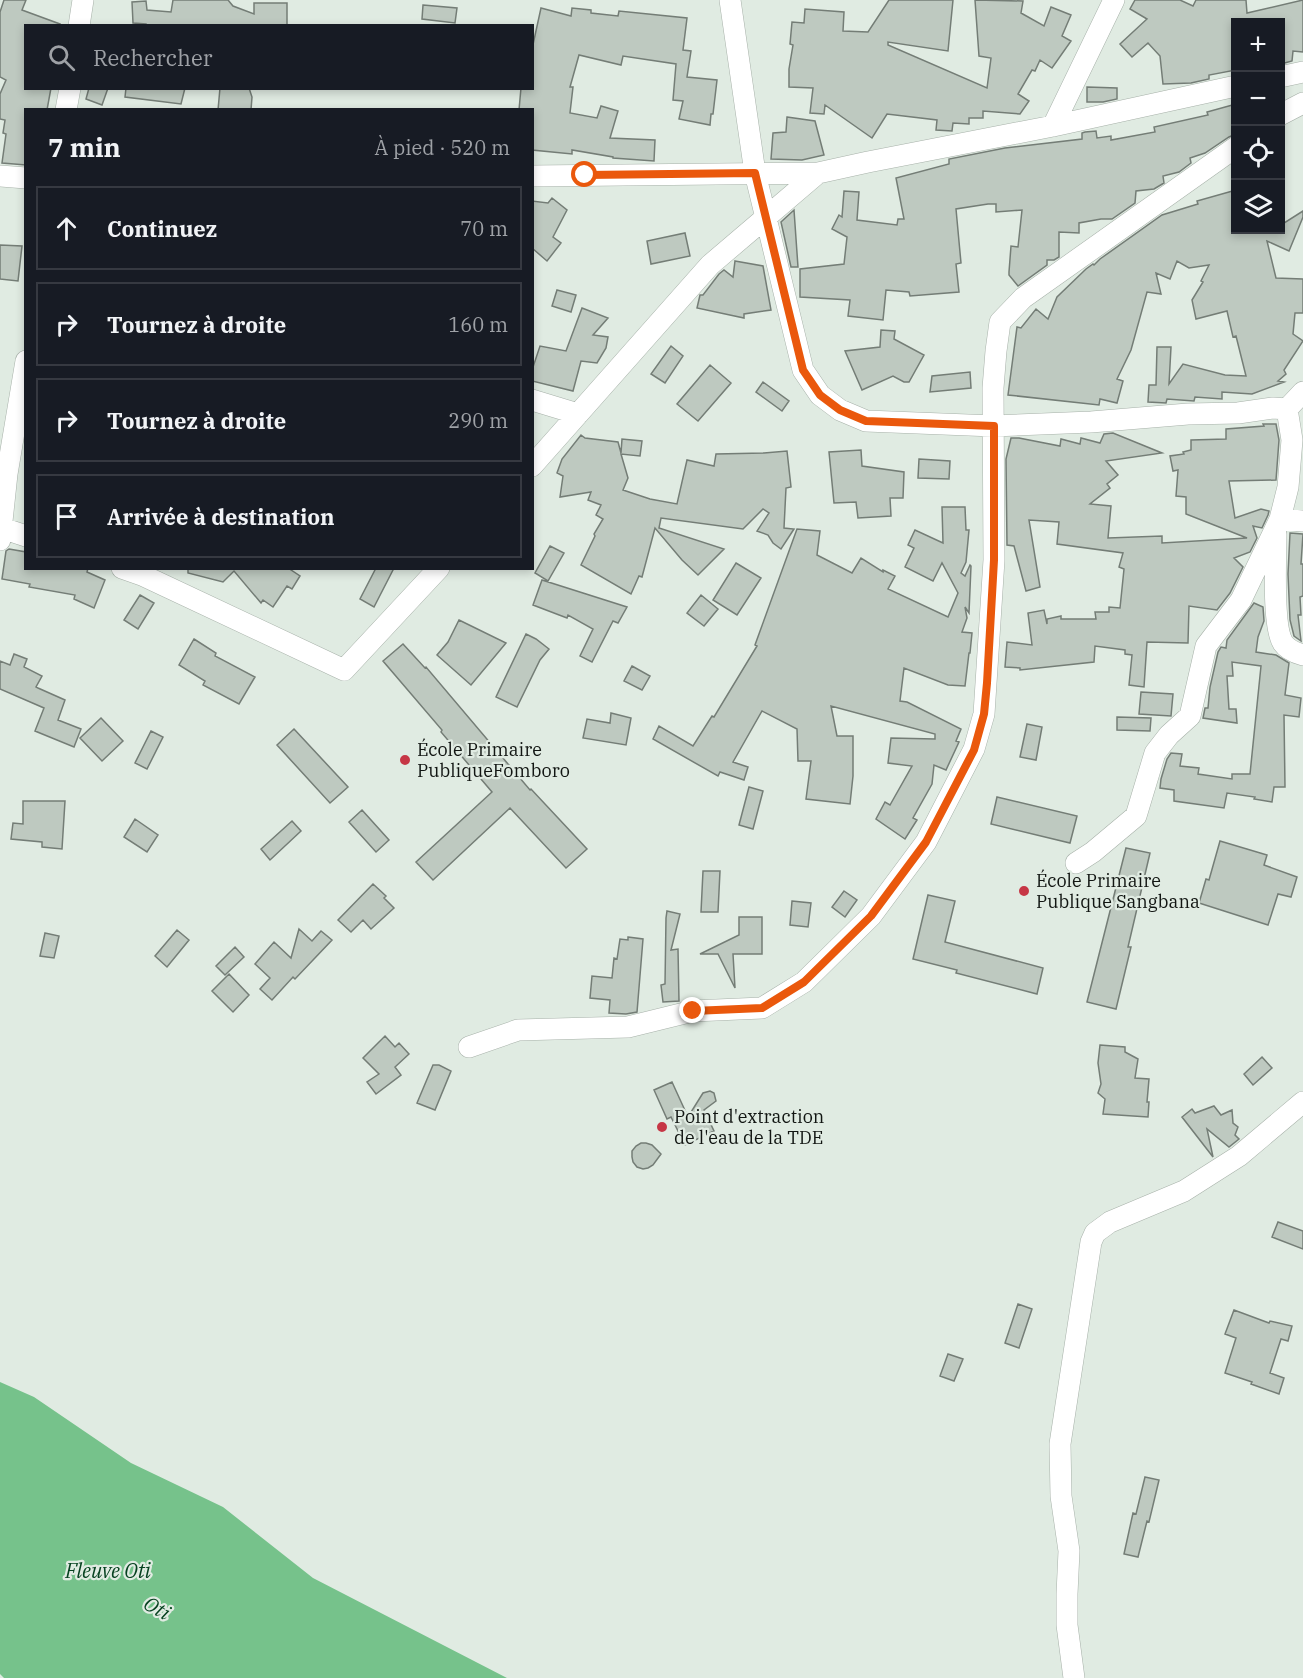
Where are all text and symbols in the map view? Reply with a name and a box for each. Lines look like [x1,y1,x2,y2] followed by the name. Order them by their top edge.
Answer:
[1231,18,1285,234] map controls
[1231,18,1285,72] button: +
[24,24,534,90] search box
[45,41,78,74] icon: search
[93,43,212,72] text: Rechercher
[1231,72,1285,126] button: −
[1231,126,1285,180] button: locate
[48,130,121,164] text: 7 min
[375,134,510,161] text: À pied · 520 m
[571,161,597,187] route start
[1231,180,1285,234] button: layers
[50,212,83,245] icon: ahead
[107,214,217,243] text: Continuez
[460,215,508,242] text: 70 m
[50,308,83,341] icon: right
[107,310,286,339] text: Tournez à droite
[448,311,508,338] text: 160 m
[50,404,83,437] icon: right
[107,406,286,435] text: Tournez à droite
[448,407,508,434] text: 290 m
[50,500,83,533] icon: arrive
[107,502,335,531] text: Arrivée à destination
[417,738,570,782] place label: École Primaire PubliqueFomboro
[398,753,412,767] marker: École Primaire PubliqueFomboro
[1036,869,1200,913] place label: École Primaire Publique Sangbana
[1017,884,1031,898] marker: École Primaire Publique Sangbana
[679,997,705,1023] route end
[674,1105,824,1149] place label: Point d'extraction de l'eau de la TDE
[655,1120,669,1134] marker: Point d'extraction de l'eau de la TDE
[64,1557,151,1584] water label: Fleuve Oti
[139,1589,175,1626] water label: Oti

